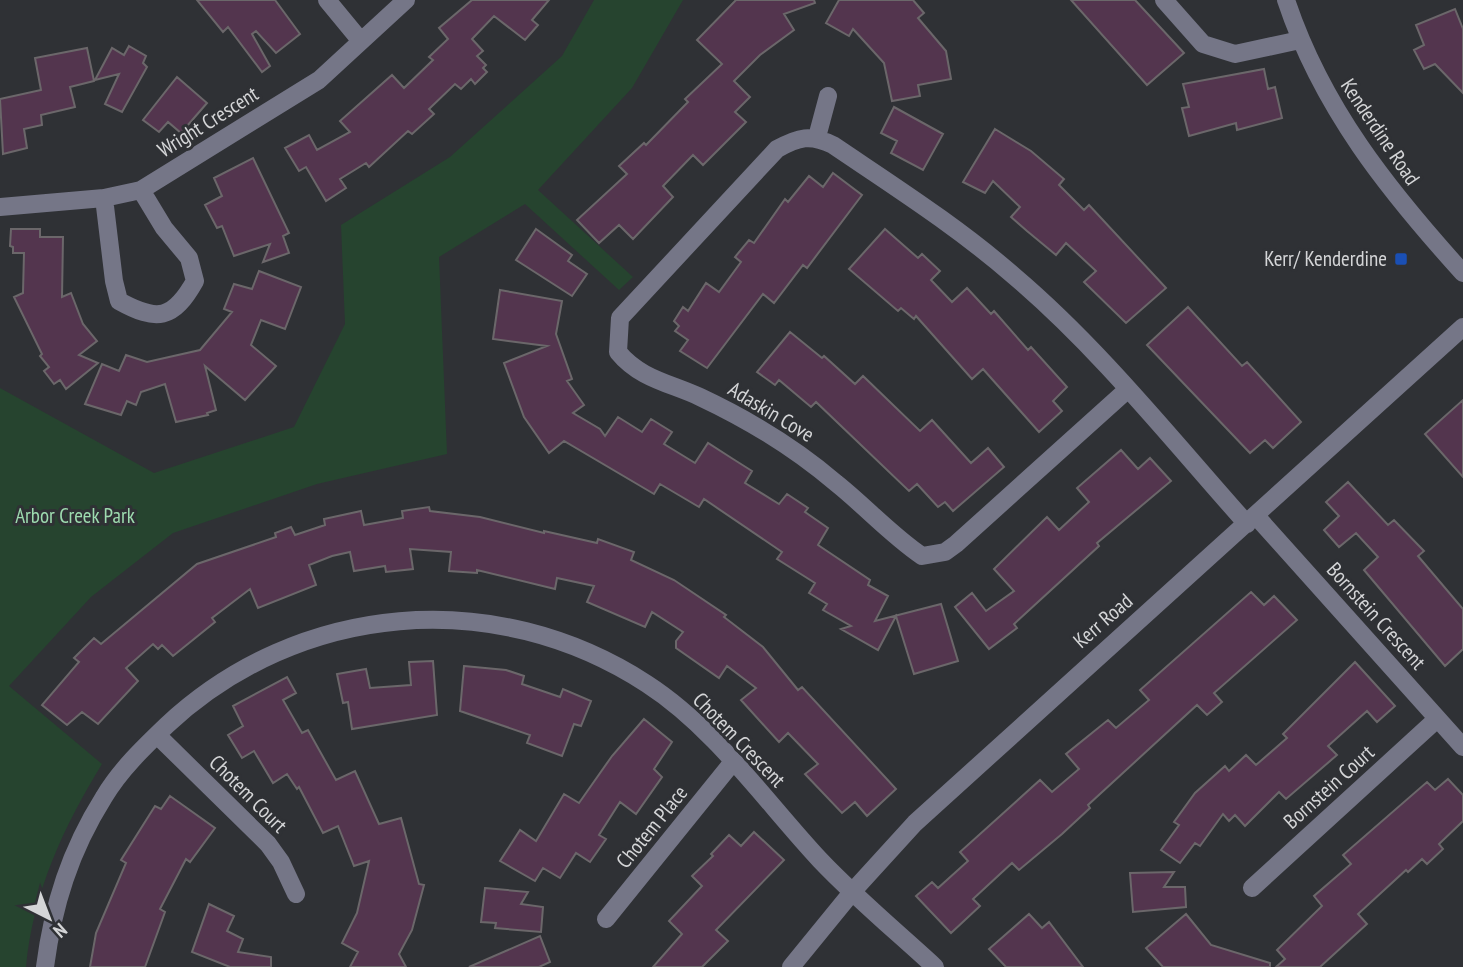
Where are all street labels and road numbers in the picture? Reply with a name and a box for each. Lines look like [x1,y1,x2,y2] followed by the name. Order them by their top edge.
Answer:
[1335,73,1426,190] street label: Kenderdine Road
[152,80,263,163] street label: Wright Crescent
[723,375,819,448] street label: Adaskin Cove
[1321,556,1432,675] street label: Bornstein Crescent
[1067,587,1138,654] street label: Kerr Road
[687,686,792,793] street label: Chotem Crescent
[1278,739,1380,834] street label: Bornstein Court
[204,749,293,839] street label: Chotem Court
[610,780,693,874] street label: Chotem Place

